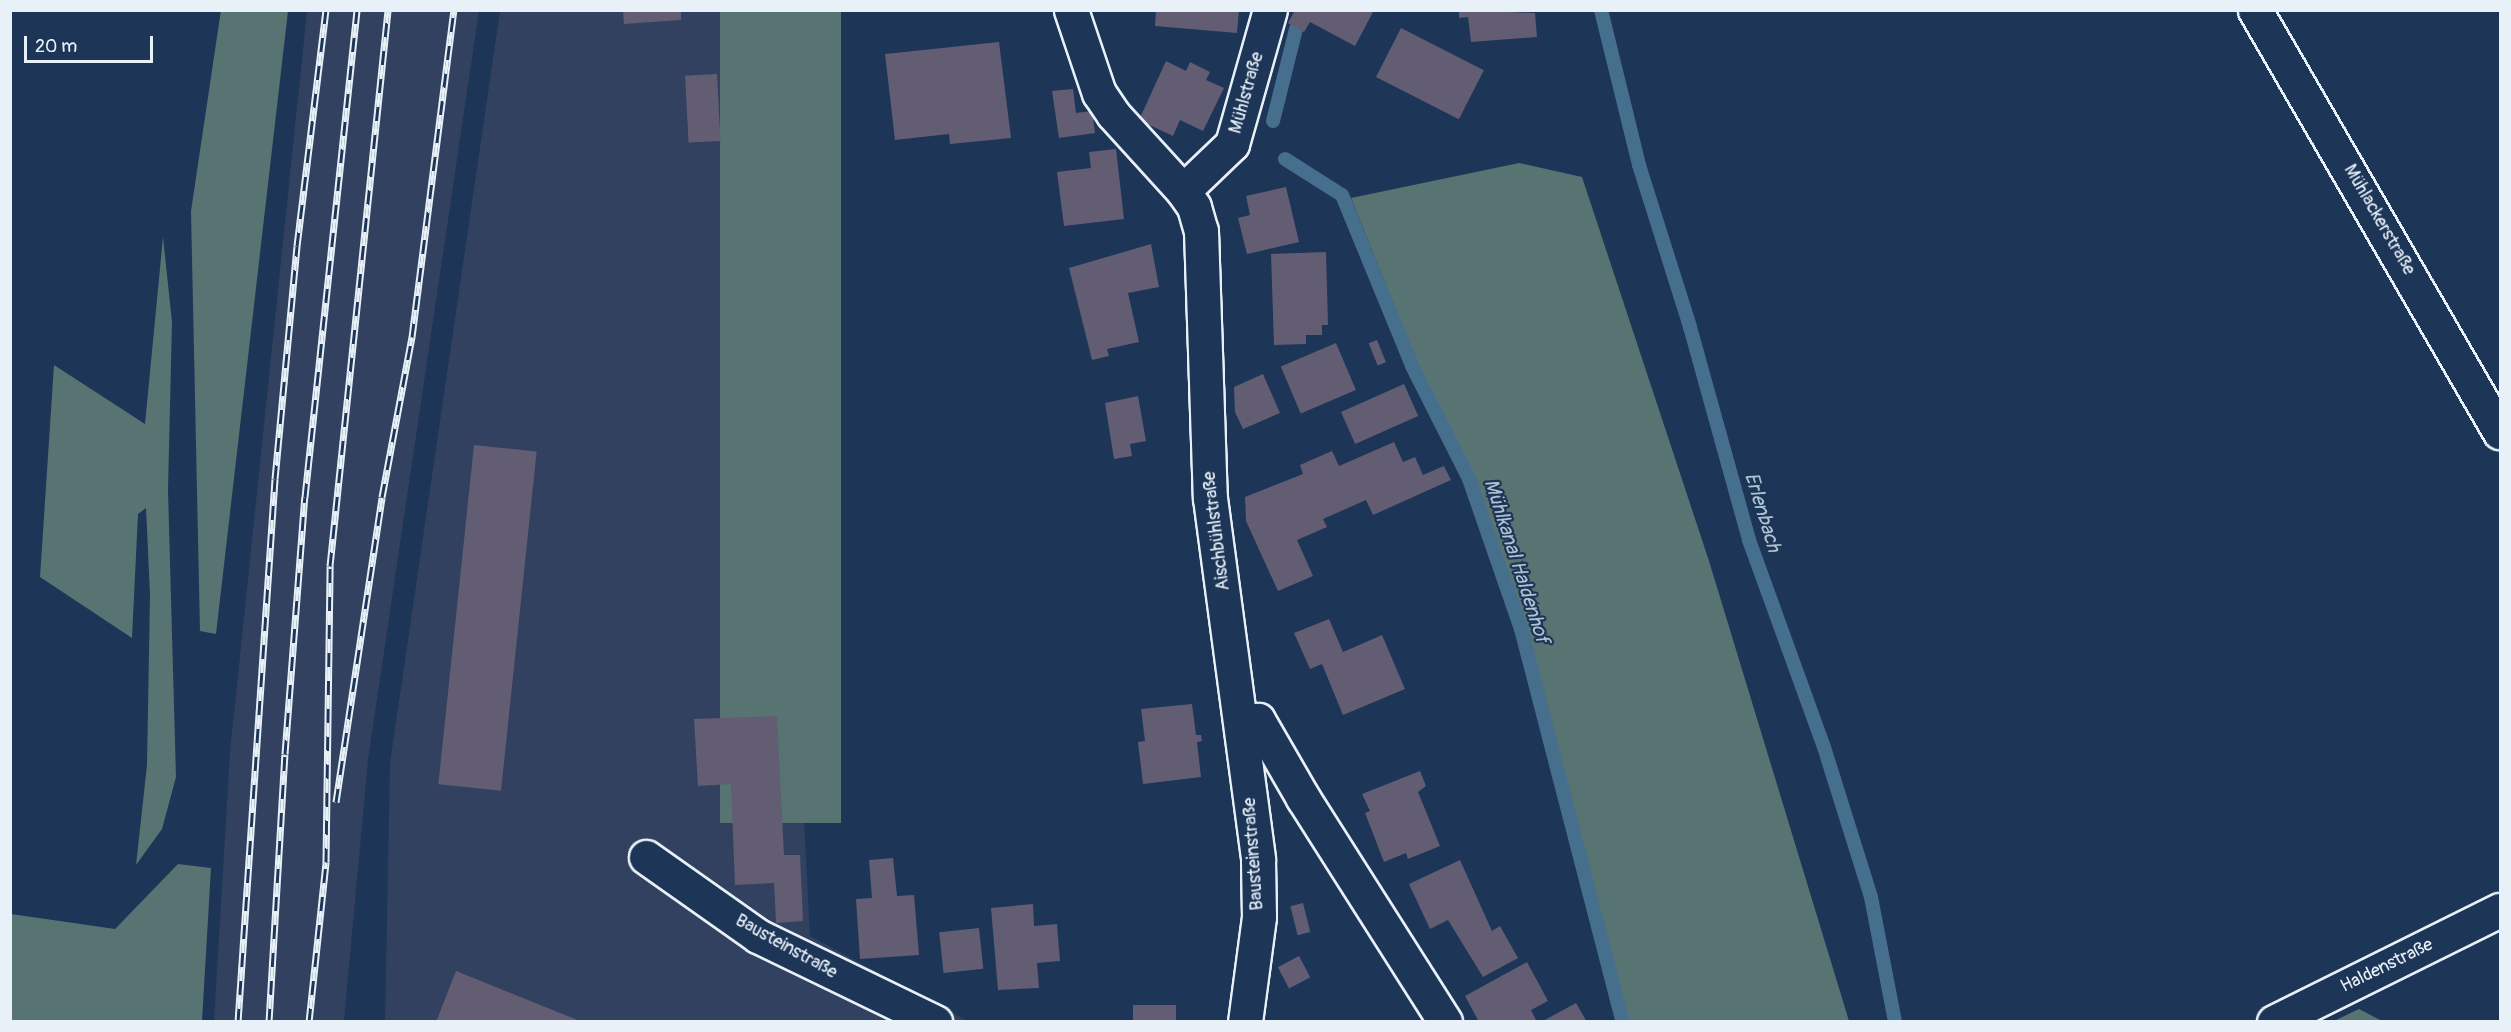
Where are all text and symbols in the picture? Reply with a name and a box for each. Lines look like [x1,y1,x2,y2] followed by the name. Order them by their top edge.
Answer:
[27,24,156,62] scale bar
[35,35,77,58] text: 20 m
[1225,50,1269,136] street label: Mühlstraße
[2339,161,2419,279] street label: Mühlackerstraße
[1740,469,1786,555] water label: Erlenbach
[1199,470,1235,592] street label: Aischbühlstraße
[1479,476,1555,646] water label: Mühlkanal Haldenhof
[1239,797,1269,911] street label: Bausteinstraße
[731,910,841,984] street label: Bausteinstraße
[2337,934,2437,998] street label: Haldenstraße

